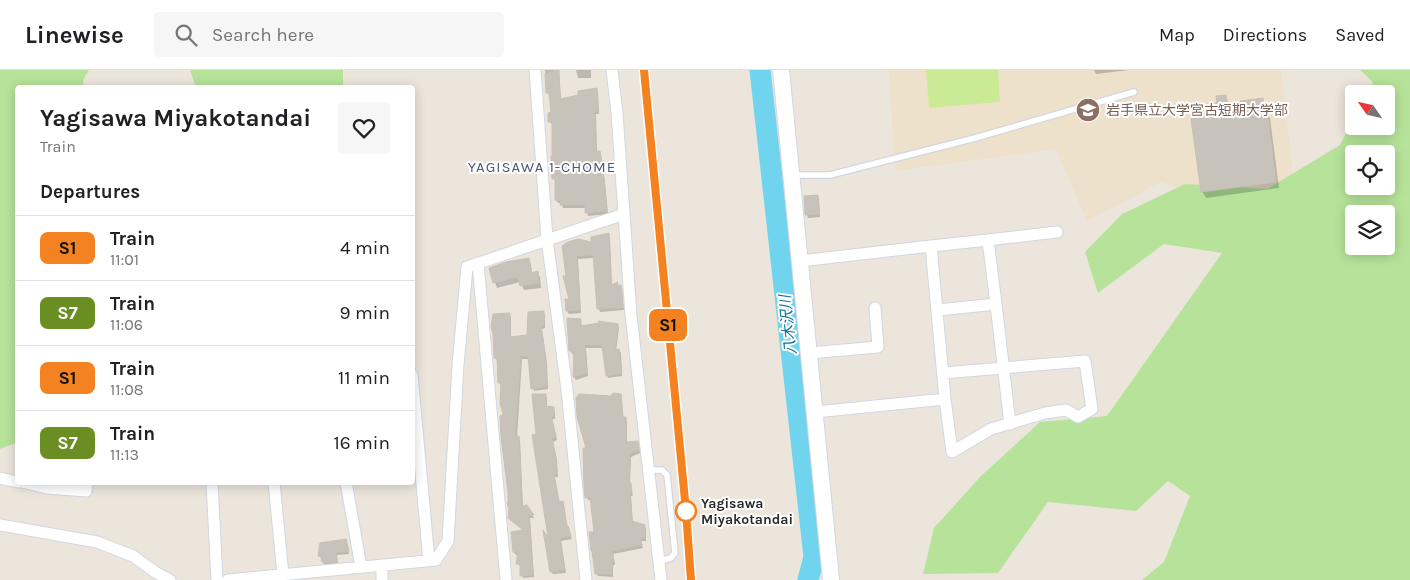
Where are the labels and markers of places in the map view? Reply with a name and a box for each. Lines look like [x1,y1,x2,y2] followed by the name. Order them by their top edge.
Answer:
[1075,97,1101,123] school or university icon: 岩手県立大学宮古短期大学部
[1106,102,1288,119] place label: 岩手県立大学宮古短期大学部
[701,495,793,528] place label: Yagisawa Miyakotandai
[675,500,697,522] marker: Yagisawa Miyakotandai

